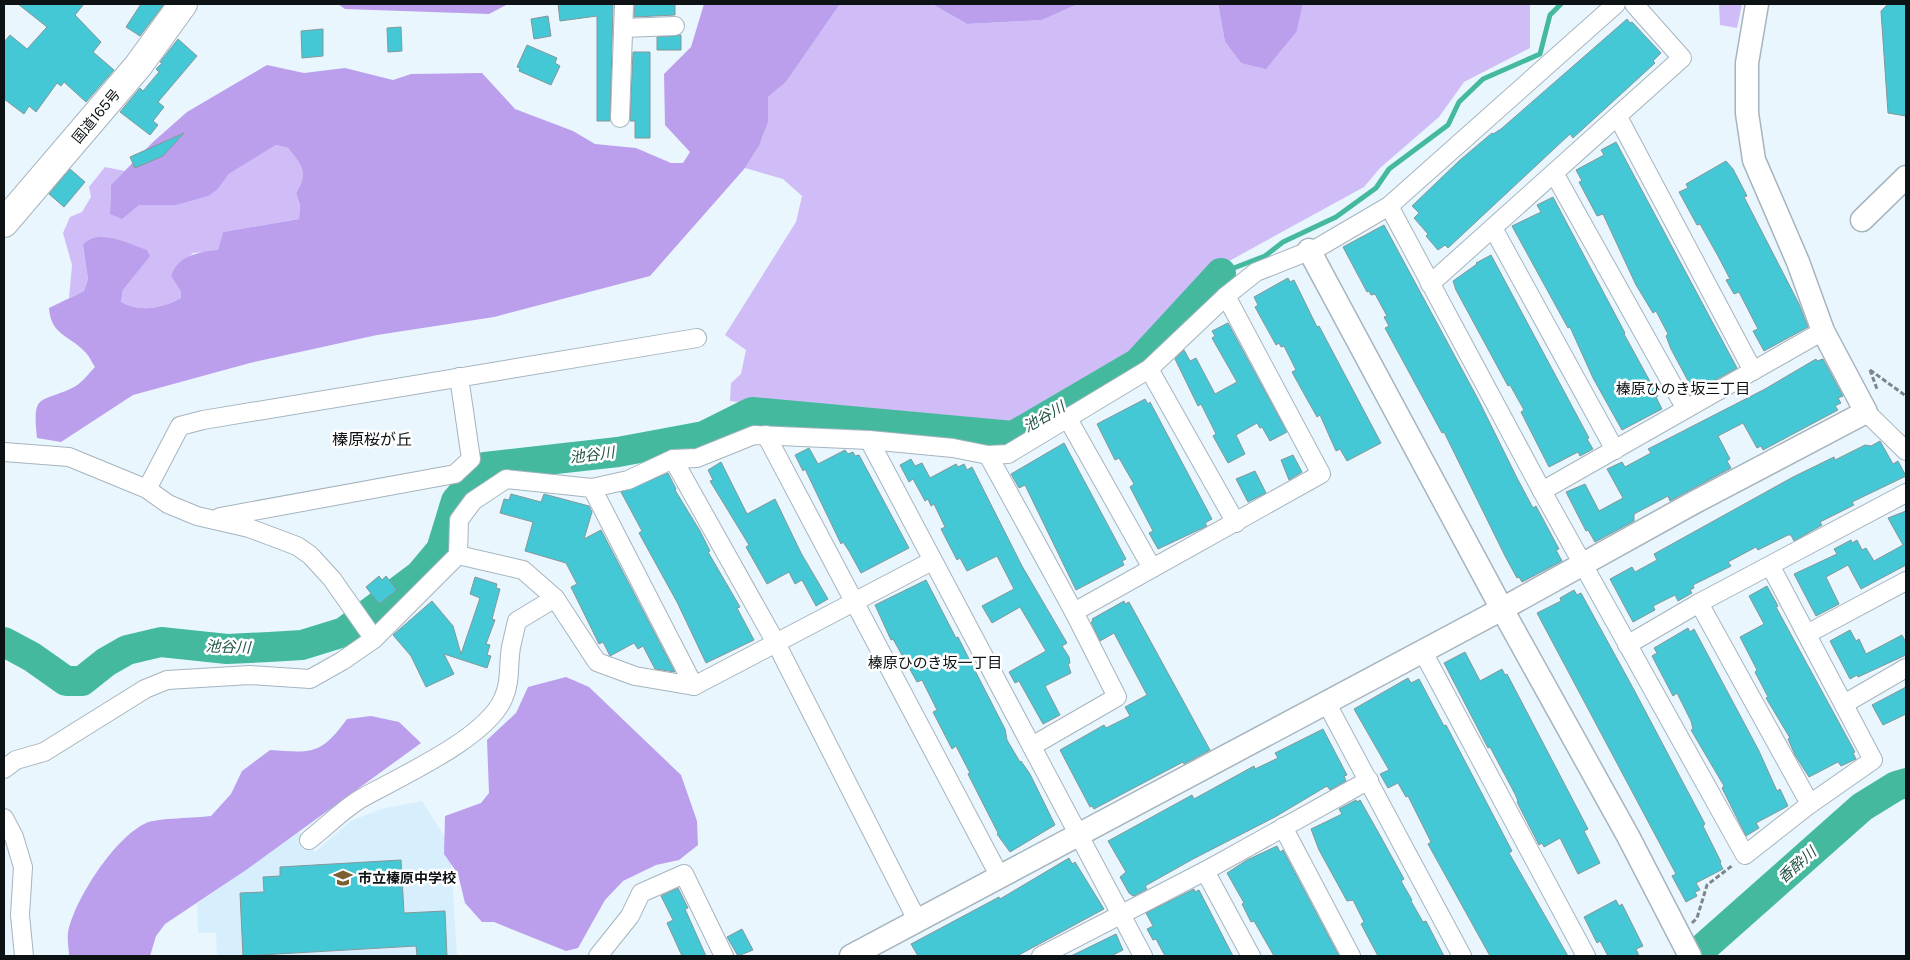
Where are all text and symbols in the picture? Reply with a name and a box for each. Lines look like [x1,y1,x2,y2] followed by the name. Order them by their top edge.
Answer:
[69,86,123,146] street label: 国道165号
[1616,380,1750,397] district label: 榛原ひのき坂三丁目
[1020,397,1069,435] water label: 池谷川
[332,430,412,449] district label: 榛原桜が丘
[569,443,617,466] water label: 池谷川
[205,637,253,656] water label: 池谷川
[868,654,1002,671] district label: 榛原ひのき坂一丁目
[1774,842,1821,886] water label: 香酔川
[332,867,354,889] school or university icon: 市立榛原中学校
[358,870,456,886] place label: 市立榛原中学校

